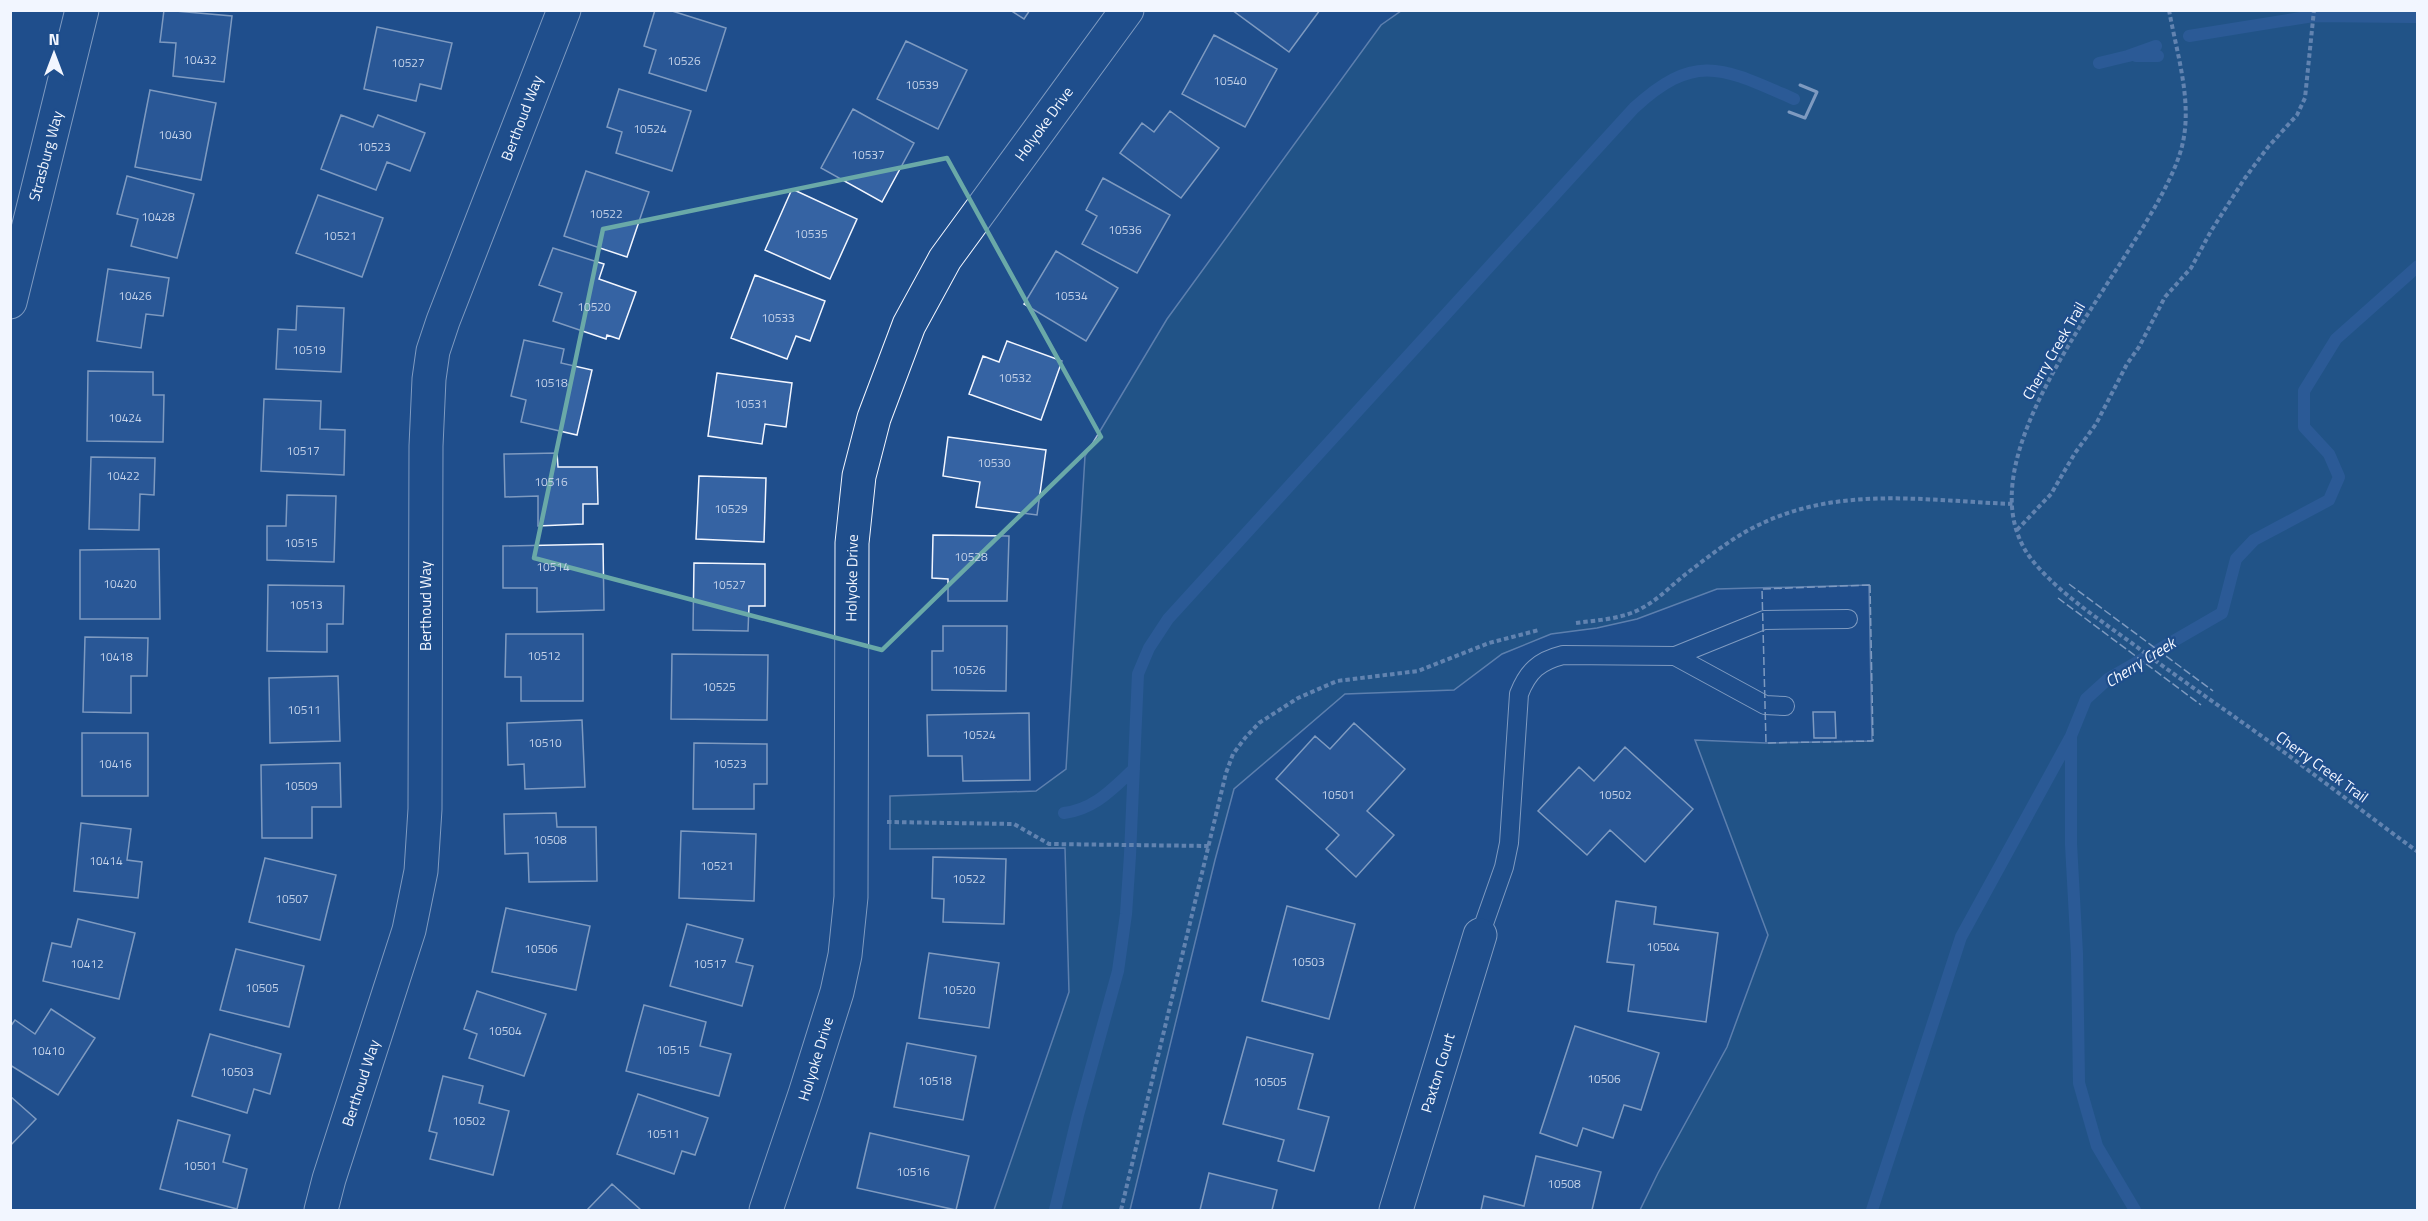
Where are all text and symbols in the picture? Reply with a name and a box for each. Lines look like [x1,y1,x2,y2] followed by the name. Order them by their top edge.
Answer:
[24,24,84,84] north arrow
[48,27,60,51] text: N
[183,50,217,69] house number: 10432
[667,51,701,70] house number: 10526
[391,53,425,72] house number: 10527
[1213,71,1247,90] house number: 10540
[495,72,548,164] street label: Berthoud Way
[905,75,939,94] house number: 10539
[1009,82,1079,166] street label: Holyoke Drive
[22,108,69,204] street label: Strasburg Way
[633,119,667,138] house number: 10524
[158,125,192,144] house number: 10430
[357,137,391,156] house number: 10523
[851,145,885,164] house number: 10537
[589,204,623,223] house number: 10522
[141,207,175,226] house number: 10428
[1108,220,1142,239] house number: 10536
[794,224,828,243] house number: 10535
[323,226,357,245] house number: 10521
[118,286,152,305] house number: 10426
[1054,286,1088,305] house number: 10534
[577,297,611,316] house number: 10520
[2016,298,2091,404] street label: Cherry Creek Trail
[761,308,795,327] house number: 10533
[292,340,326,359] house number: 10519
[998,368,1032,387] house number: 10532
[534,373,568,392] house number: 10518
[734,394,768,413] house number: 10531
[108,408,142,427] house number: 10424
[286,441,320,460] house number: 10517
[977,453,1011,472] house number: 10530
[106,466,140,485] house number: 10422
[534,472,568,491] house number: 10516
[714,499,748,518] house number: 10529
[284,533,318,552] house number: 10515
[839,534,864,622] street label: Holyoke Drive
[954,547,988,566] house number: 10528
[536,557,570,576] house number: 10514
[414,561,437,651] street label: Berthoud Way
[103,574,137,593] house number: 10420
[712,575,746,594] house number: 10527
[289,595,323,614] house number: 10513
[2100,630,2182,693] water label: Cherry Creek
[527,646,561,665] house number: 10512
[99,647,133,666] house number: 10418
[952,660,986,679] house number: 10526
[702,677,736,696] house number: 10525
[287,700,321,719] house number: 10511
[962,725,996,744] house number: 10524
[2271,725,2373,808] street label: Cherry Creek Trail
[528,733,562,752] house number: 10510
[98,754,132,773] house number: 10416
[713,754,747,773] house number: 10523
[284,776,318,795] house number: 10509
[1321,785,1355,804] house number: 10501
[1598,785,1632,804] house number: 10502
[533,830,567,849] house number: 10508
[89,851,123,870] house number: 10414
[700,856,734,875] house number: 10521
[952,869,986,888] house number: 10522
[275,889,309,908] house number: 10507
[1646,937,1680,956] house number: 10504
[524,939,558,958] house number: 10506
[1291,952,1325,971] house number: 10503
[70,954,104,973] house number: 10412
[693,954,727,973] house number: 10517
[245,978,279,997] house number: 10505
[942,980,976,999] house number: 10520
[792,1014,839,1104] street label: Holyoke Drive
[488,1021,522,1040] house number: 10504
[1415,1030,1461,1115] street label: Paxton Court
[336,1036,385,1129] street label: Berthoud Way
[656,1040,690,1059] house number: 10515
[31,1041,65,1060] house number: 10410
[220,1062,254,1081] house number: 10503
[1587,1069,1621,1088] house number: 10506
[918,1071,952,1090] house number: 10518
[1253,1072,1287,1091] house number: 10505
[452,1111,486,1130] house number: 10502
[646,1124,680,1143] house number: 10511
[183,1156,217,1175] house number: 10501
[896,1162,930,1181] house number: 10516
[1547,1174,1581,1193] house number: 10508

